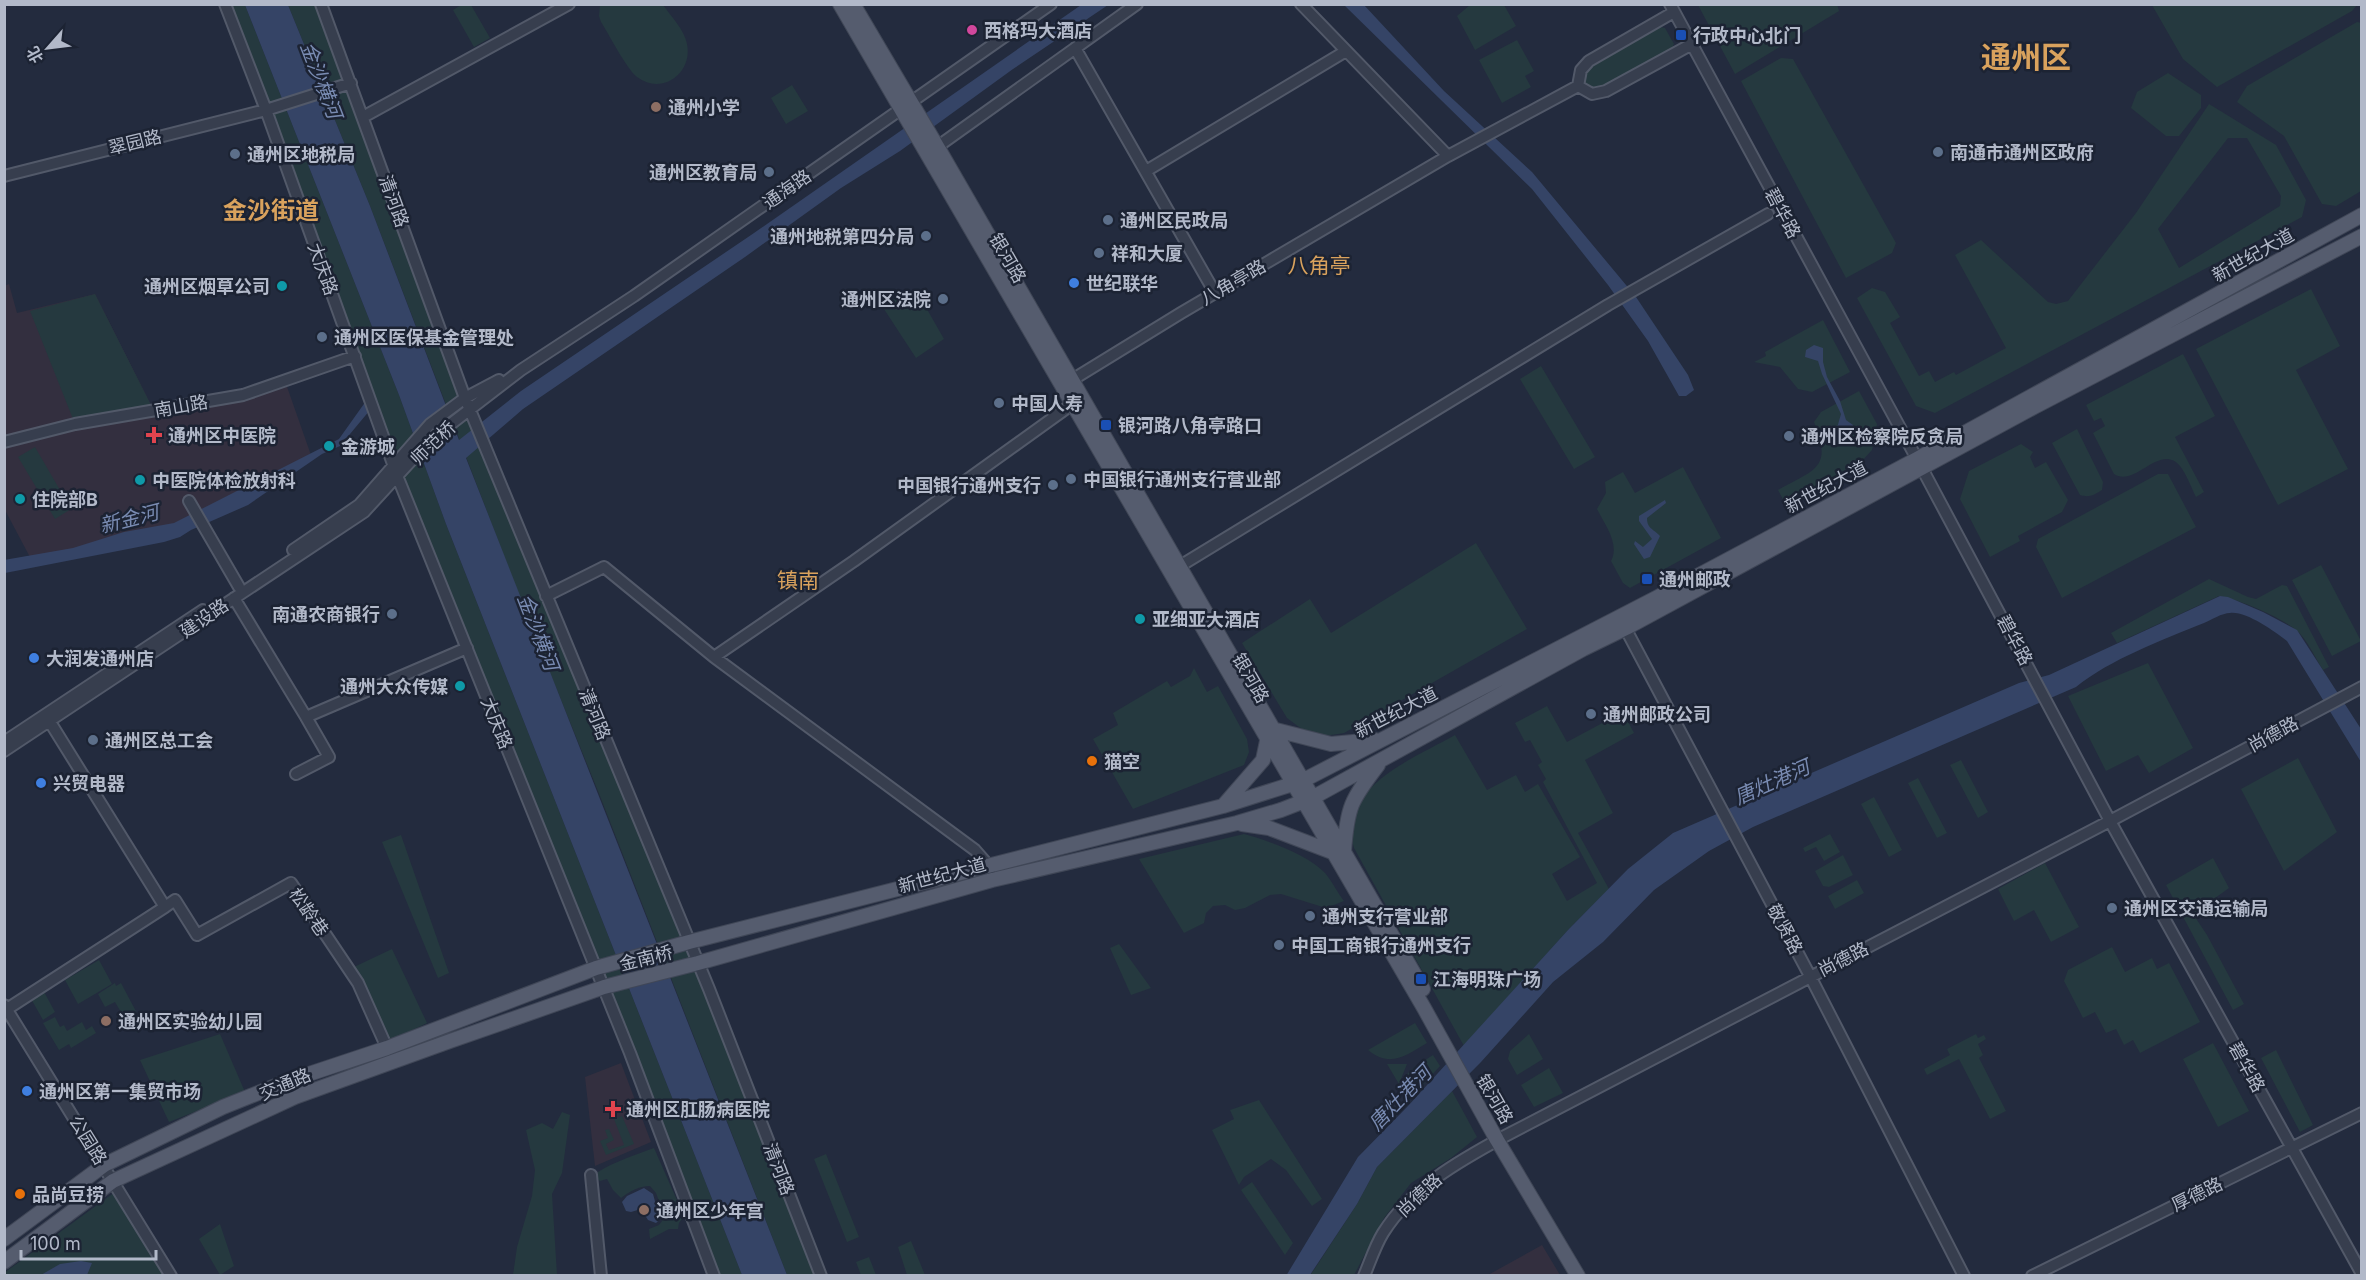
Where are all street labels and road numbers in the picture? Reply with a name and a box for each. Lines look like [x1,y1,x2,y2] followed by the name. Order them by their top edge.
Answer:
[106,125,164,159] street label: 翠园路
[759,165,815,213] street label: 通海路
[375,172,413,230] street label: 清河路
[1761,184,1805,242] street label: 碧华路
[2209,224,2297,286] street label: 新世纪大道
[985,229,1031,287] street label: 银河路
[304,240,342,298] street label: 大庆路
[1197,255,1269,309] street label: 八角亭路
[153,391,209,421] street label: 南山路
[406,417,460,469] street label: 师范桥
[1781,457,1871,517] street label: 新世纪大道
[176,594,232,642] street label: 建设路
[1993,611,2037,669] street label: 碧华路
[1228,649,1274,707] street label: 银河路
[1351,682,1441,742] street label: 新世纪大道
[575,685,615,743] street label: 清河路
[477,694,517,752] street label: 大庆路
[2244,712,2302,756] street label: 尚德路
[896,853,988,897] street label: 新世纪大道
[285,884,333,940] street label: 松龄巷
[1763,900,1807,958] street label: 敬贤路
[1814,937,1872,981] street label: 尚德路
[617,941,675,975] street label: 金南桥
[2225,1038,2269,1096] street label: 碧华路
[256,1064,314,1104] street label: 交通路
[1472,1070,1518,1128] street label: 银河路
[65,1112,111,1168] street label: 公园路
[760,1140,798,1198] street label: 清河路
[1392,1169,1446,1221] street label: 尚德路
[2168,1173,2226,1215] street label: 厚德路

